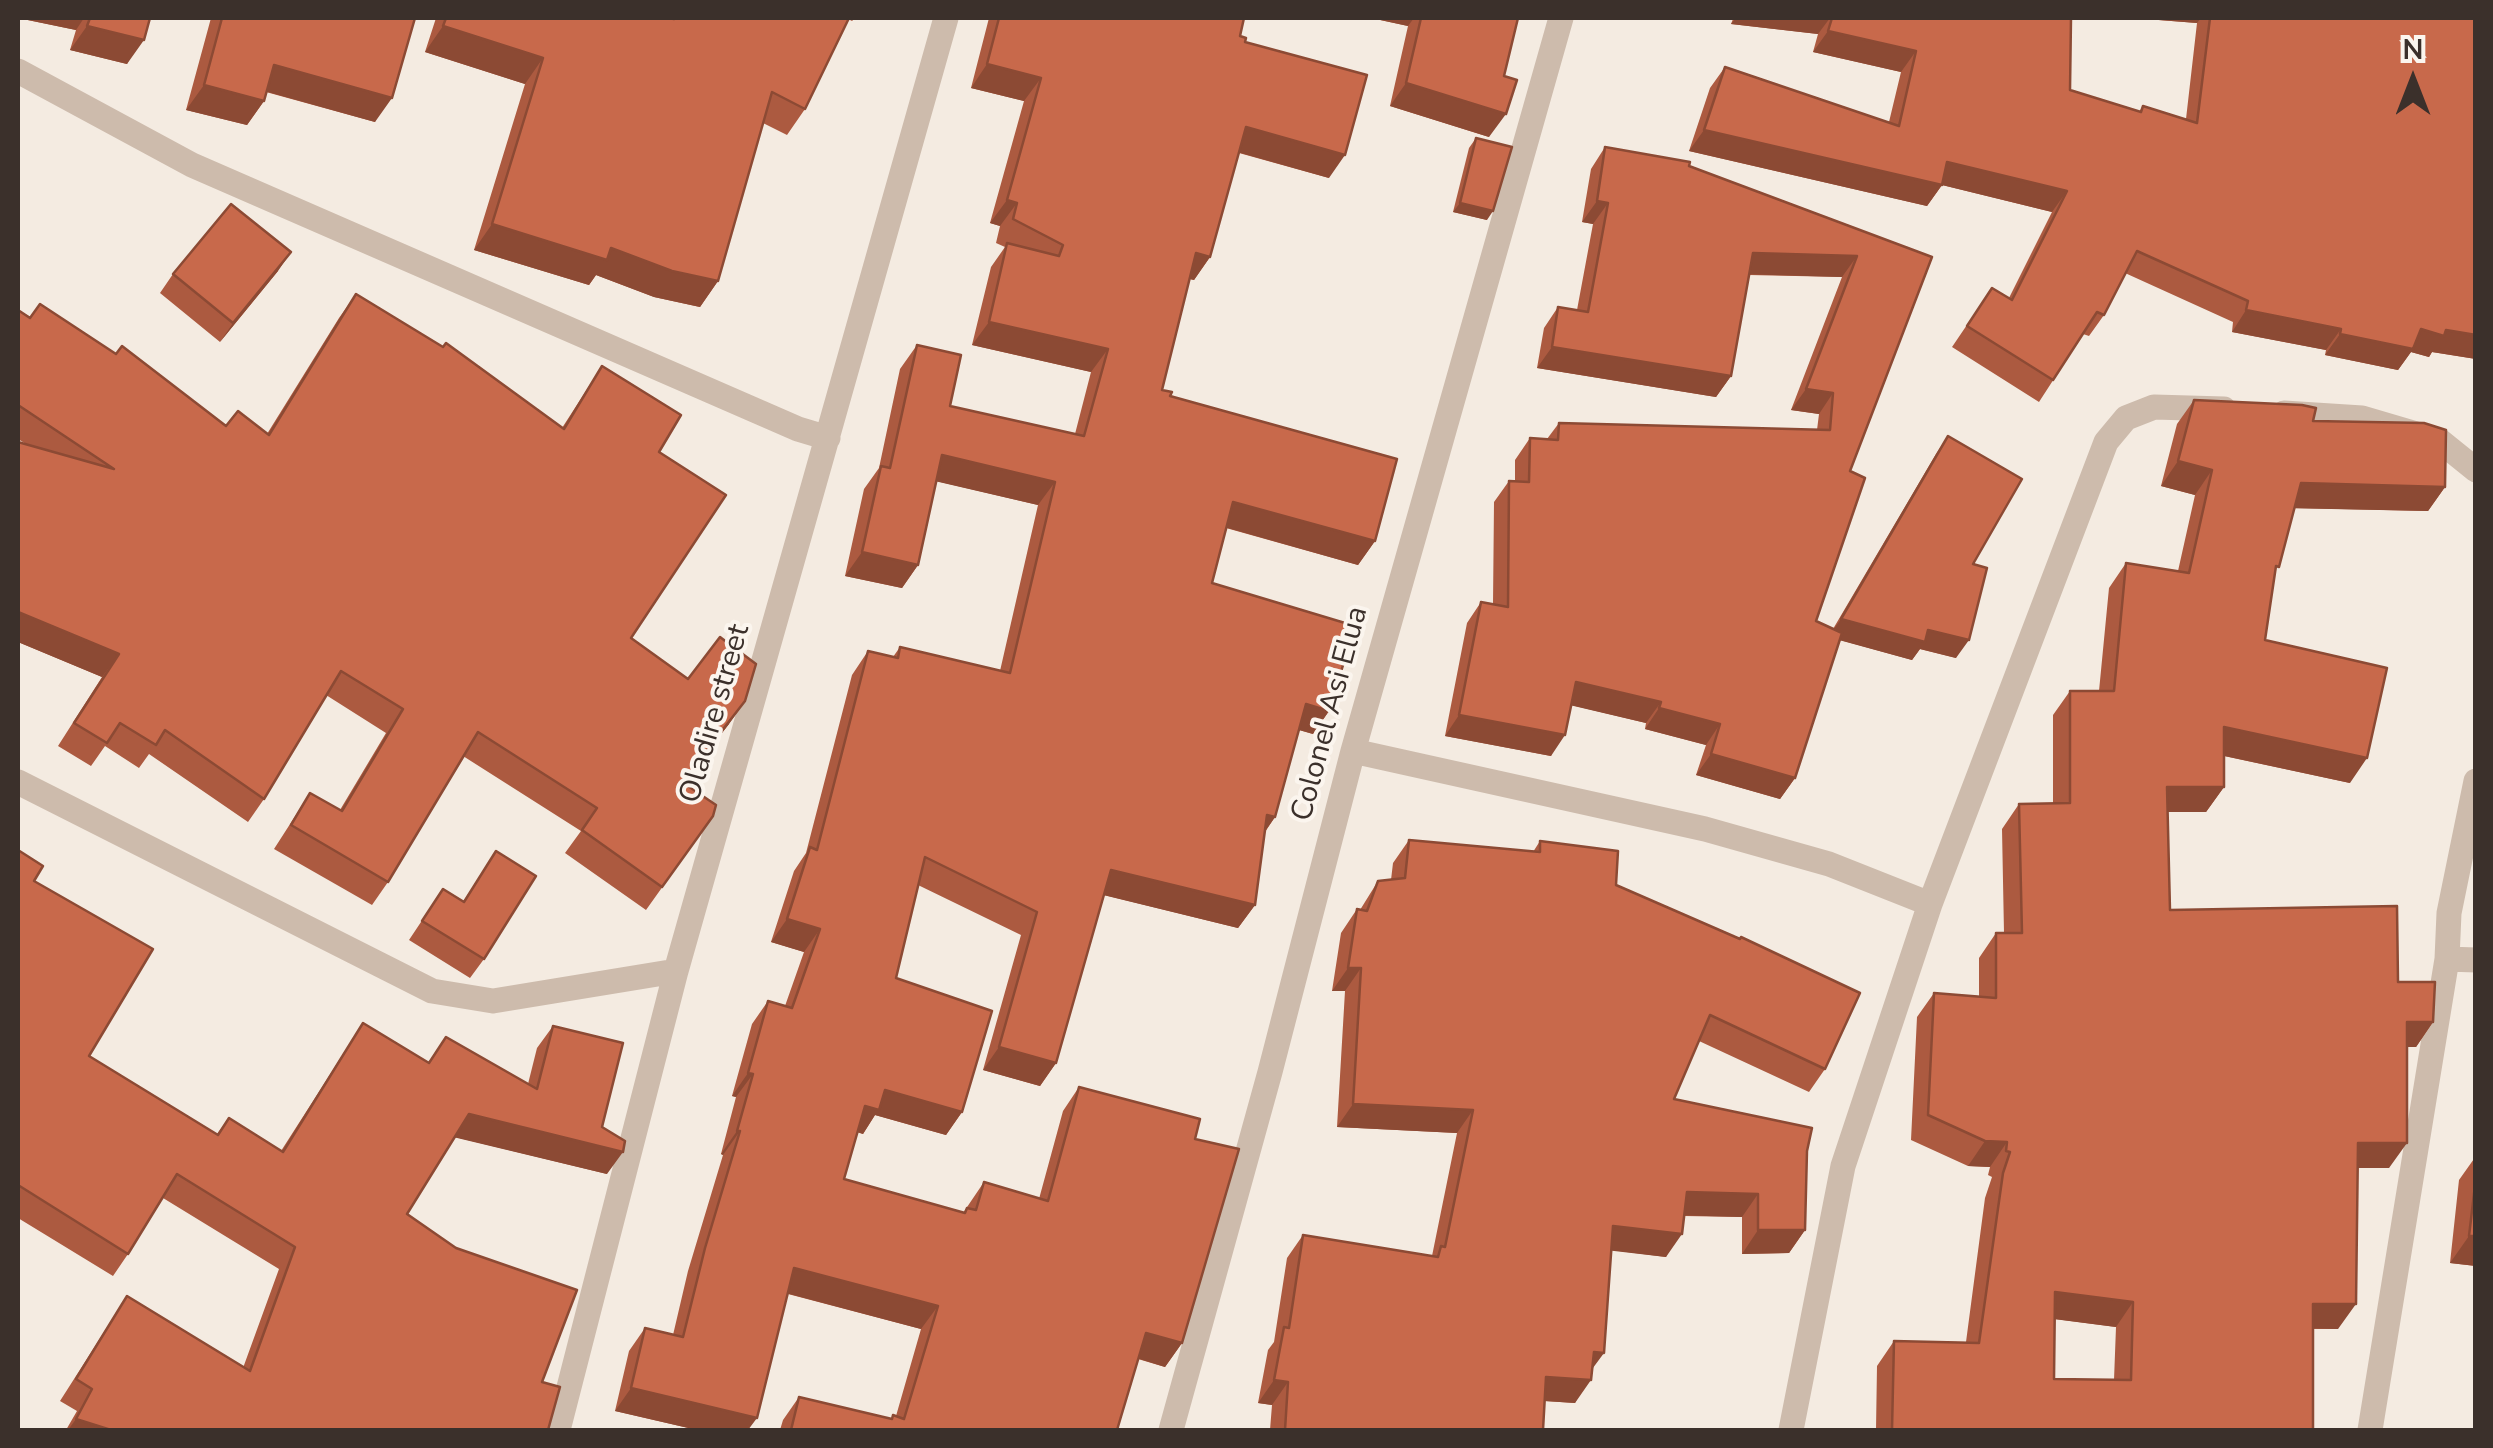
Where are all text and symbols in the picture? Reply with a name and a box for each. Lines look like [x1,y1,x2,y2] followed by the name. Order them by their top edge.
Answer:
[2363,30,2463,130] north arrow
[2403,31,2423,69] text: N
[1285,603,1377,825] street label: Colonel Asi Elua
[673,621,759,807] street label: Oladire street

